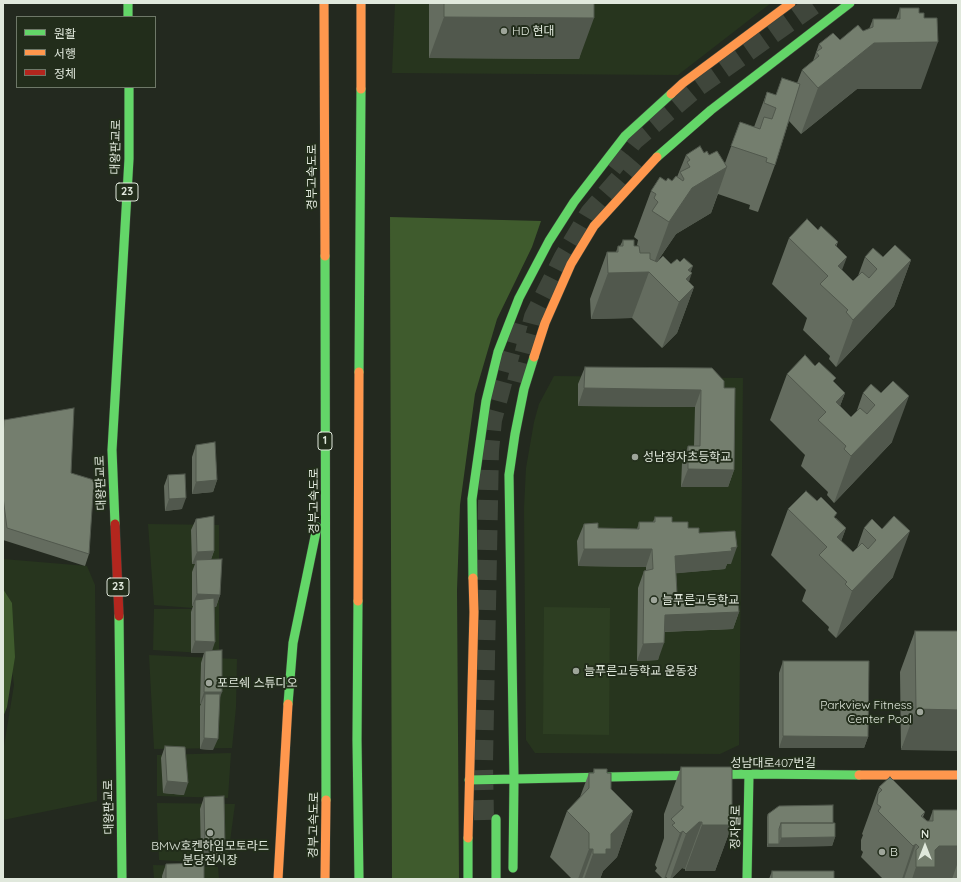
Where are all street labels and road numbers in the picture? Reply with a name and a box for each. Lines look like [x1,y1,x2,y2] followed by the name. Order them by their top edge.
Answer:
[108,119,124,175] street label: 대왕판교로
[305,144,319,210] street label: 경부고속도로
[116,183,138,201] road number: 23
[318,432,332,450] road number: 1
[93,455,109,511] street label: 대왕판교로
[307,468,321,534] street label: 경부고속도로
[107,578,129,596] road number: 23
[730,756,816,770] street label: 성남대로407번길
[101,779,117,835] street label: 대왕판교로
[306,792,322,858] street label: 경부고속도로
[728,805,744,849] street label: 정자일로

